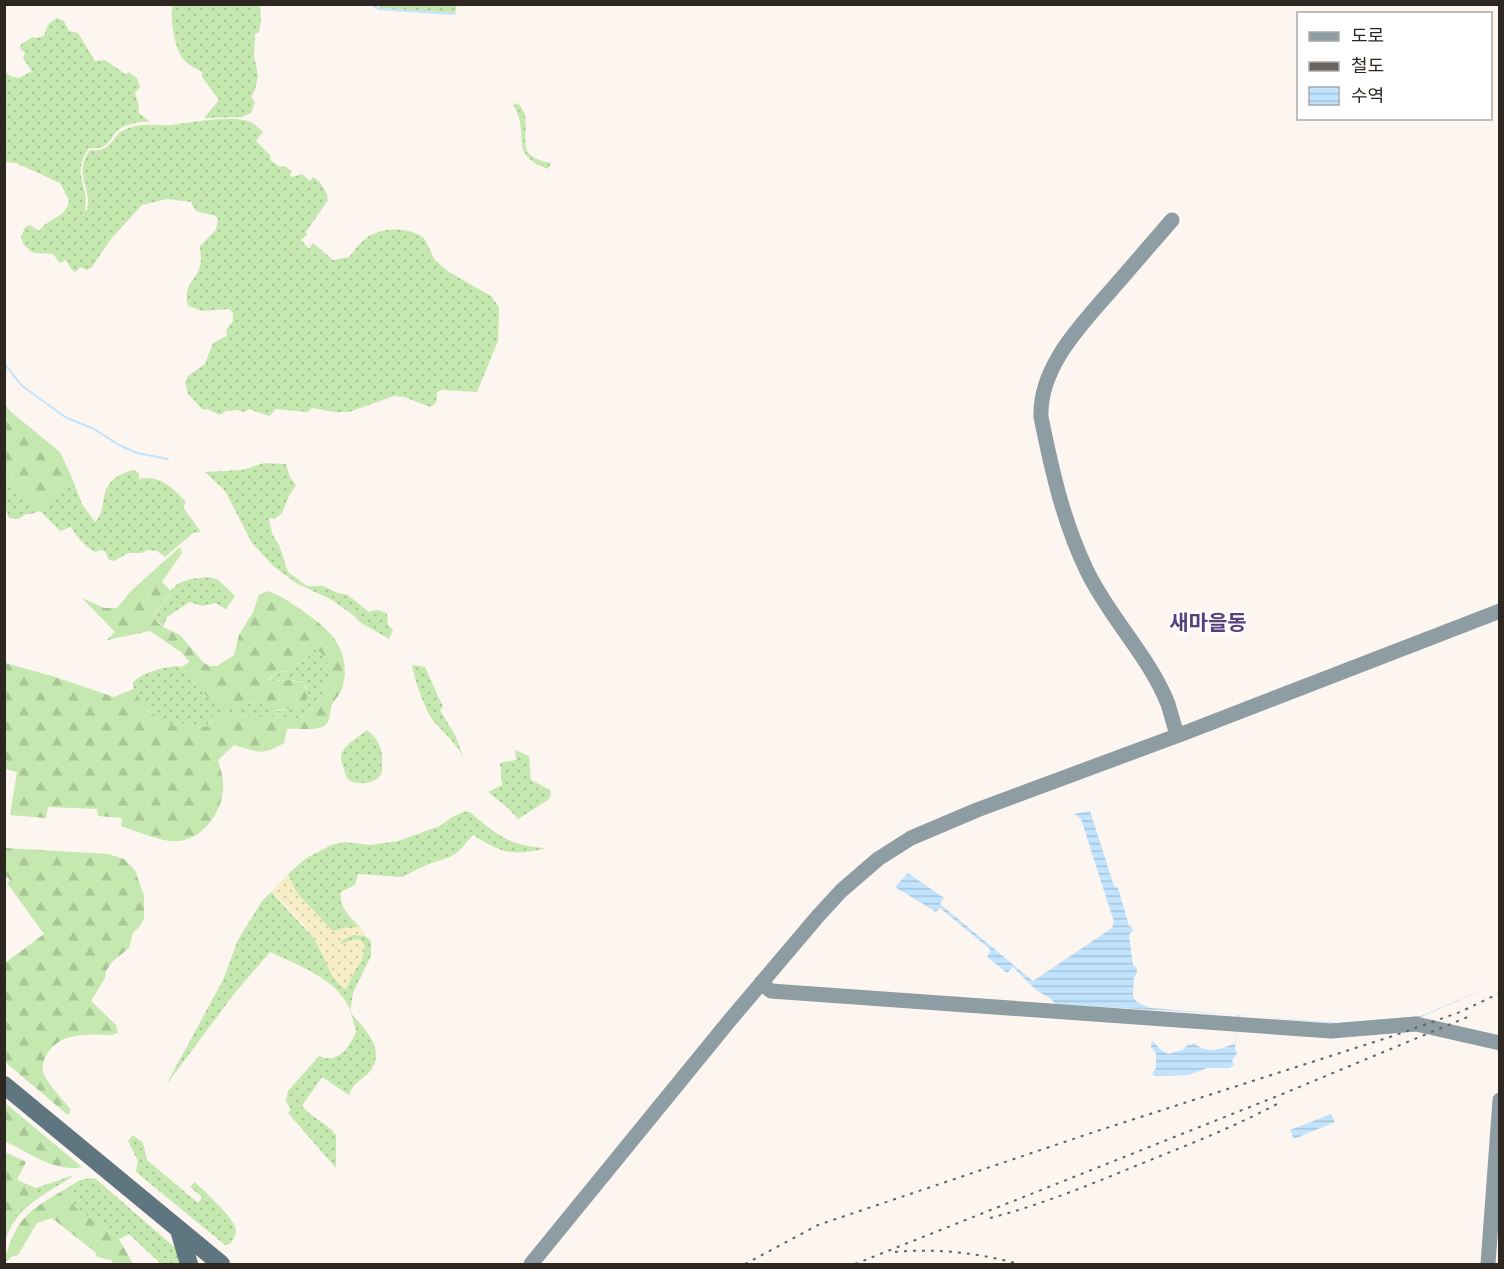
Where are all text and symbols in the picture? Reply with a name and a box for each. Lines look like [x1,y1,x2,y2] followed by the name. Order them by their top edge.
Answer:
[1297,12,1492,120] legend
[1351,25,1384,46] text: 도로
[1351,55,1384,76] text: 철도
[1351,85,1384,106] text: 수역
[1169,611,1247,635] district label: 새마을동

